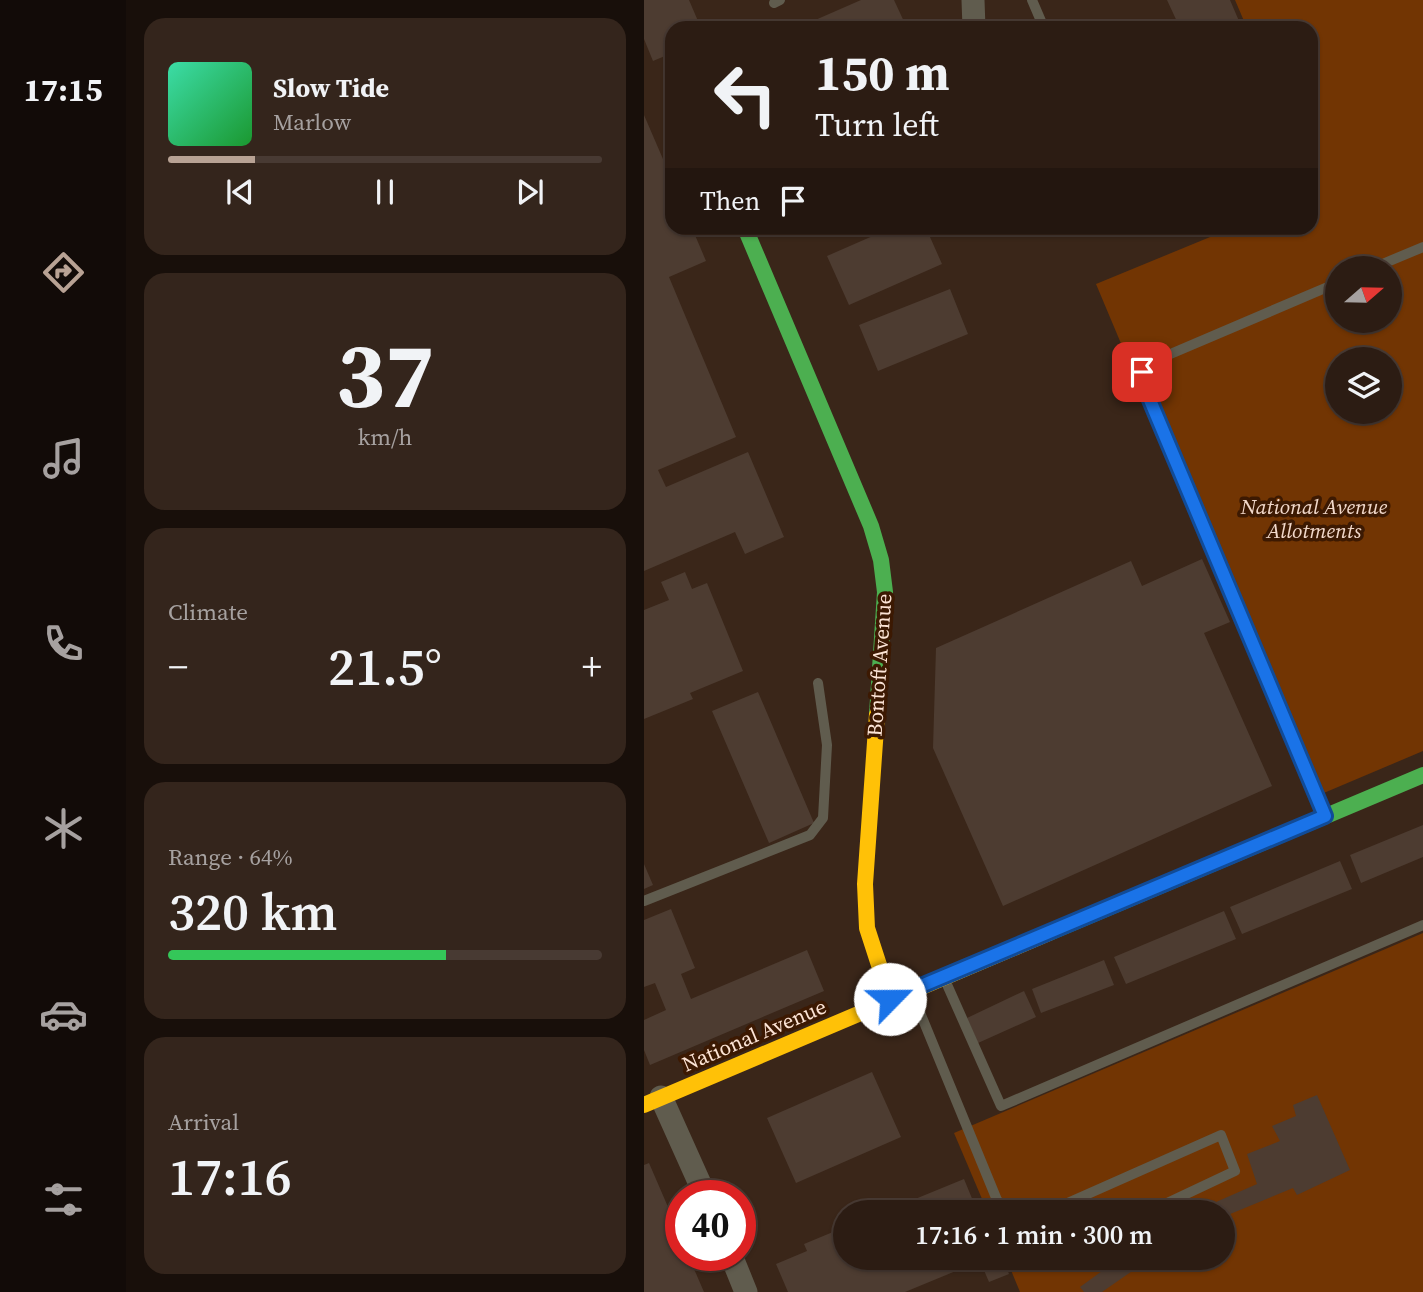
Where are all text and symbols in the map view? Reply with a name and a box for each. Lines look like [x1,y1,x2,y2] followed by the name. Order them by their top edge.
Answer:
[815,39,950,106] text: 150 m
[700,49,791,140] icon: left
[24,68,102,112] text: 17:15
[273,70,389,106] text: Slow Tide
[815,103,939,147] text: Turn left
[273,106,351,138] text: Marlow
[221,173,259,211] icon: previous
[366,173,404,211] icon: pause
[511,173,549,211] icon: next
[774,182,812,220] icon: arrive
[700,183,760,219] text: Then
[39,248,88,297] icon: directions
[1325,256,1402,332] north arrow
[1325,256,1402,424] map controls
[336,313,434,437] text: 37
[1112,342,1172,402] pin
[1325,347,1402,424] button: layers
[1123,353,1161,391] icon: arrive
[358,421,412,453] text: km/h
[39,434,88,483] icon: music
[1240,492,1388,545] park label: National Avenue Allotments
[860,593,898,737] street label: Bontoft Avenue
[168,596,248,628] text: Climate
[39,619,88,668] icon: phone
[328,631,442,702] text: 21.5°
[168,641,188,693] text: −
[582,641,602,693] text: +
[39,804,88,853] icon: climate
[168,841,293,873] text: Range · 64%
[168,876,337,947] text: 320 km
[853,962,927,1036] position arrow
[39,990,88,1039] icon: car
[677,992,831,1078] street label: National Avenue
[168,1106,239,1138] text: Arrival
[168,1141,292,1212] text: 17:16
[39,1175,88,1224] icon: filters
[665,1180,756,1271] speed limit sign: 40
[915,1217,1153,1253] text: 17:16 · 1 min · 300 m

